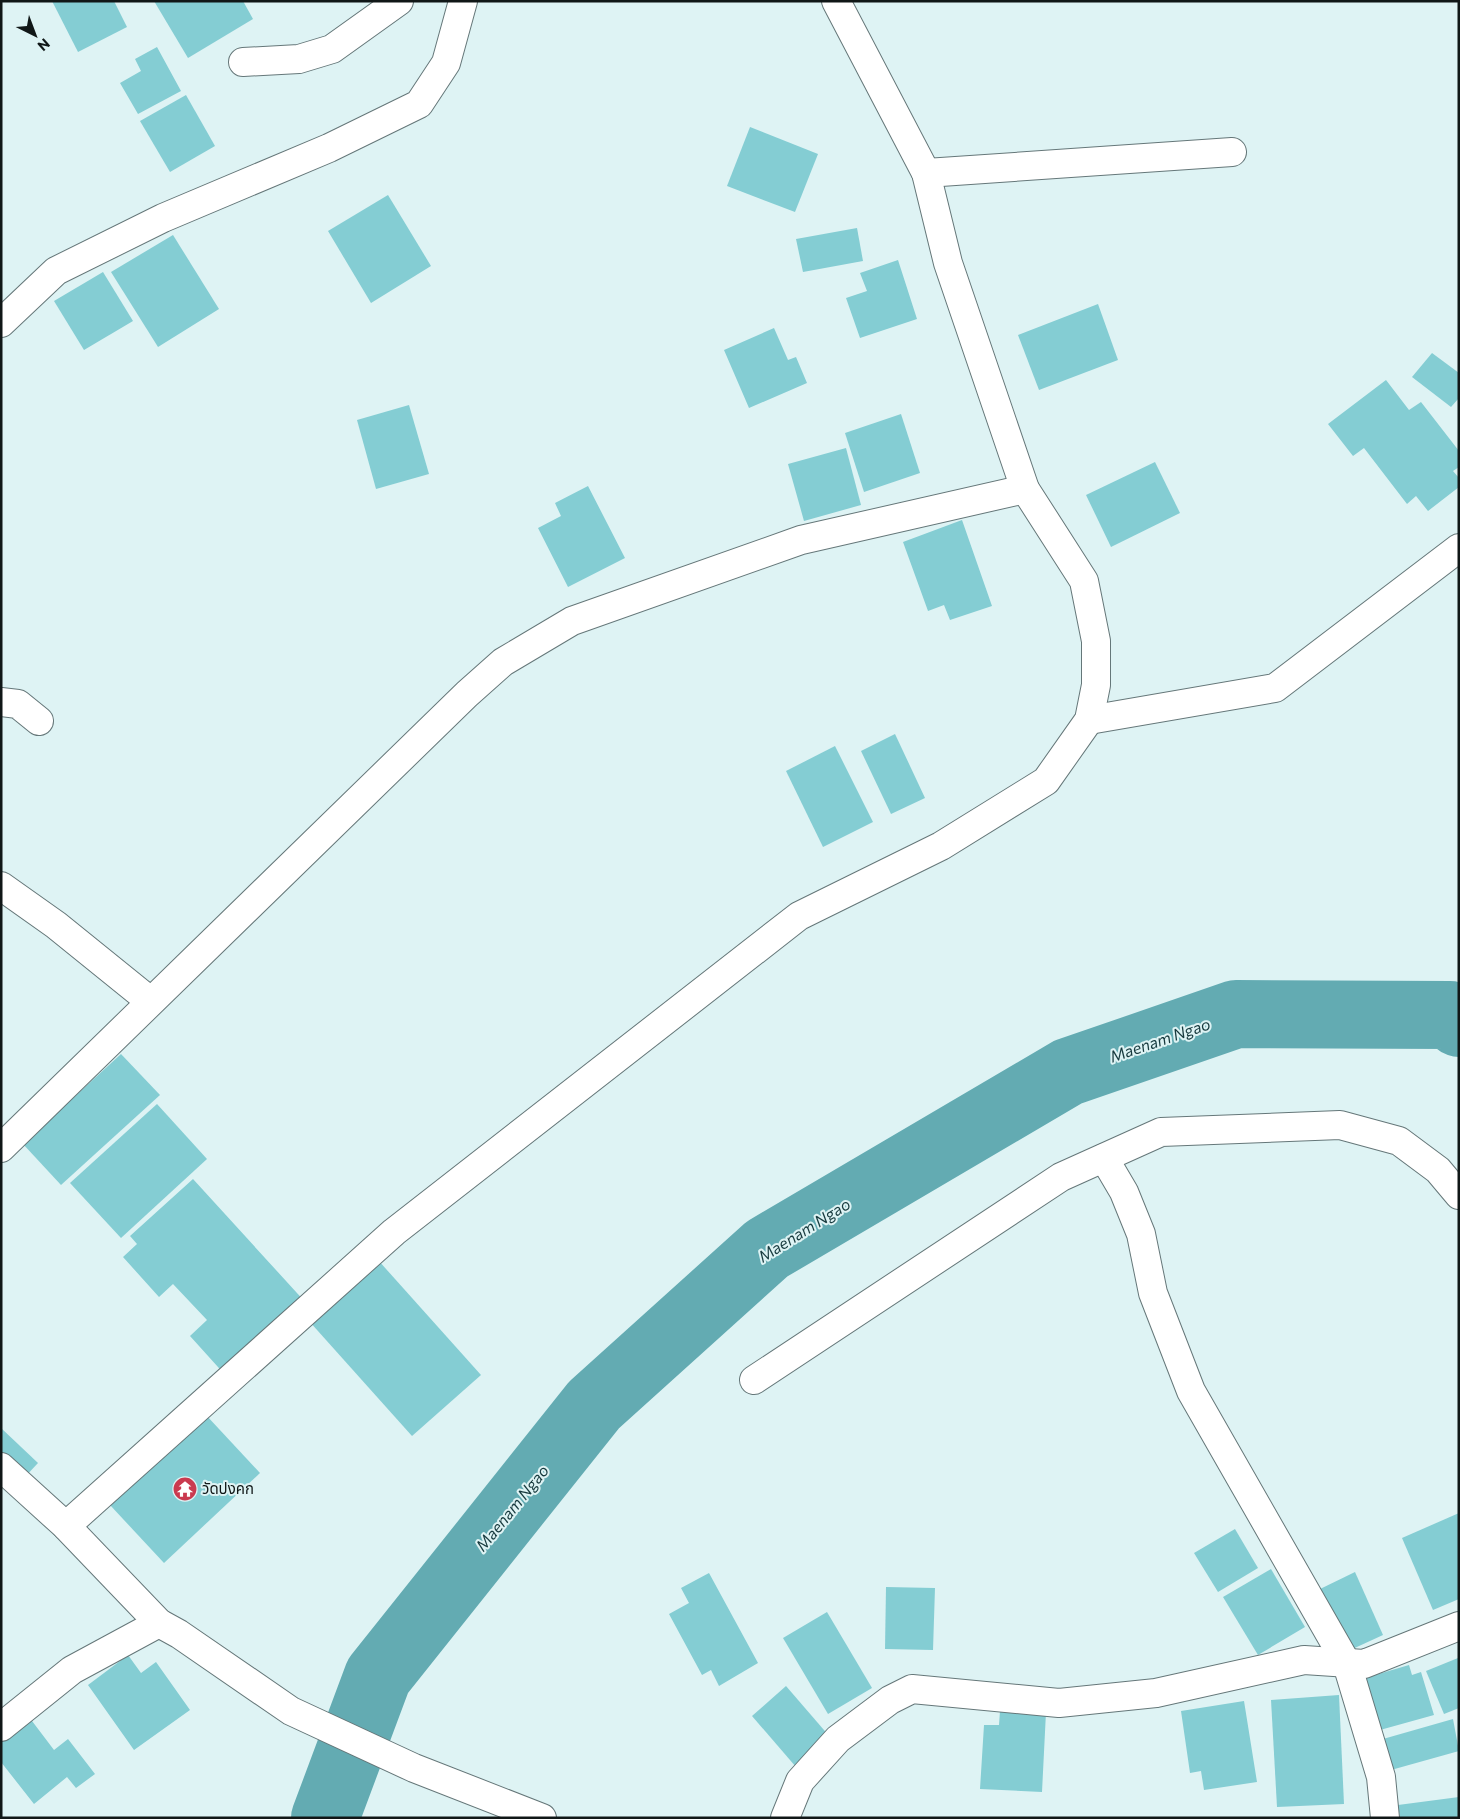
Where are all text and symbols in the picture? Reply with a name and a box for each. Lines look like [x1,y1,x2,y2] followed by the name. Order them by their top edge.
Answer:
[10,10,60,60] north arrow
[34,35,54,55] text: N
[1107,1013,1213,1066] water label: Maenam Ngao
[754,1194,853,1265] water label: Maenam Ngao
[471,1461,552,1554] water label: Maenam Ngao
[172,1476,198,1502] temple icon: วัดปงคก
[202,1479,254,1497] place label: วัดปงคก

